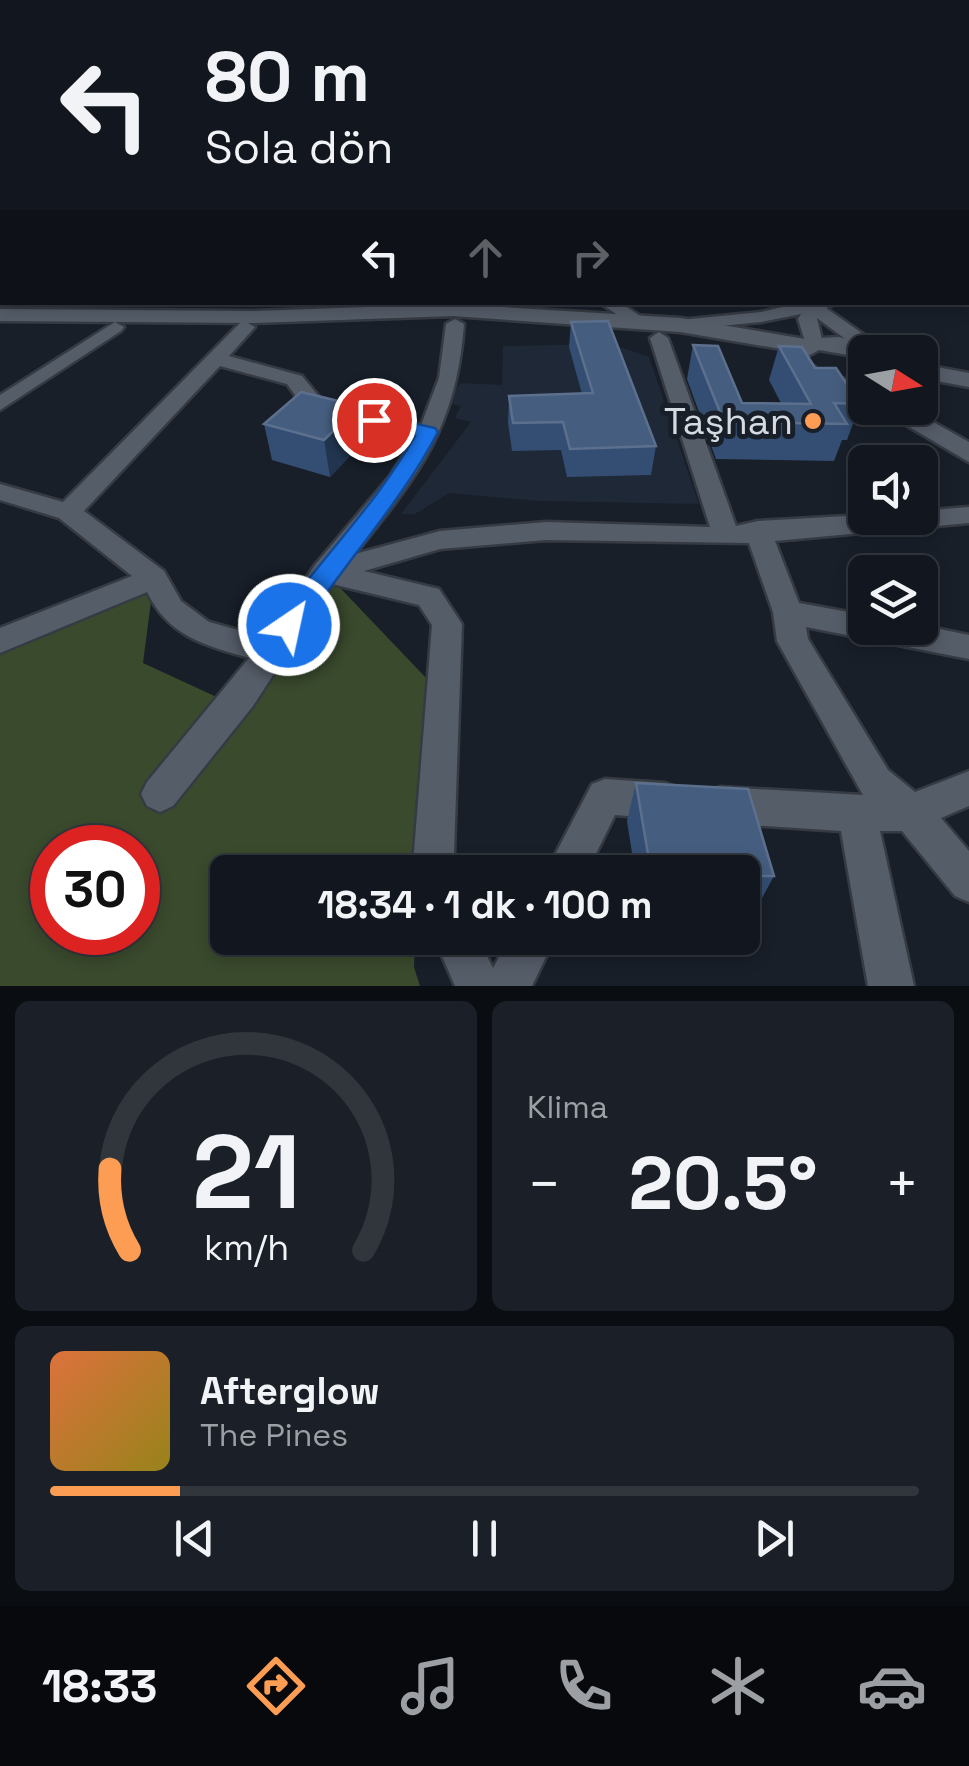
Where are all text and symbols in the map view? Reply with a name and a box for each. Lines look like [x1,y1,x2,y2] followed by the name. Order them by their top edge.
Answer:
[205,32,370,121] text: 80 m
[40,40,170,170] icon: left
[205,119,393,176] text: Sola dön
[353,230,408,285] icon: left
[458,230,513,285] icon: ahead
[563,230,618,285] icon: right
[848,335,938,425] north arrow
[848,335,938,645] map controls
[332,378,417,463] pin
[347,393,402,448] icon: arrive
[664,397,793,445] place label: Taşhan
[802,410,824,432] marker: Taşhan
[848,445,938,535] button: sound
[848,555,938,645] button: layers
[237,573,341,677] position arrow
[30,825,160,955] speed limit sign: 30
[318,881,652,929] text: 18:34 · 1 dk · 100 m
[527,1087,608,1127] text: Klima
[192,1106,300,1238] text: 21
[628,1135,818,1231] text: 20.5°
[527,1149,561,1219] text: −
[885,1149,919,1219] text: +
[203,1225,289,1270] text: km/h
[200,1367,380,1415] text: Afterglow
[200,1415,348,1455] text: The Pines
[167,1511,222,1566] icon: previous
[457,1511,512,1566] icon: pause
[747,1511,802,1566] icon: next
[241,1651,311,1721] icon: directions
[395,1651,465,1721] icon: music
[549,1651,619,1721] icon: phone
[703,1651,773,1721] icon: climate
[857,1651,927,1721] icon: car
[42,1658,157,1715] text: 18:33

